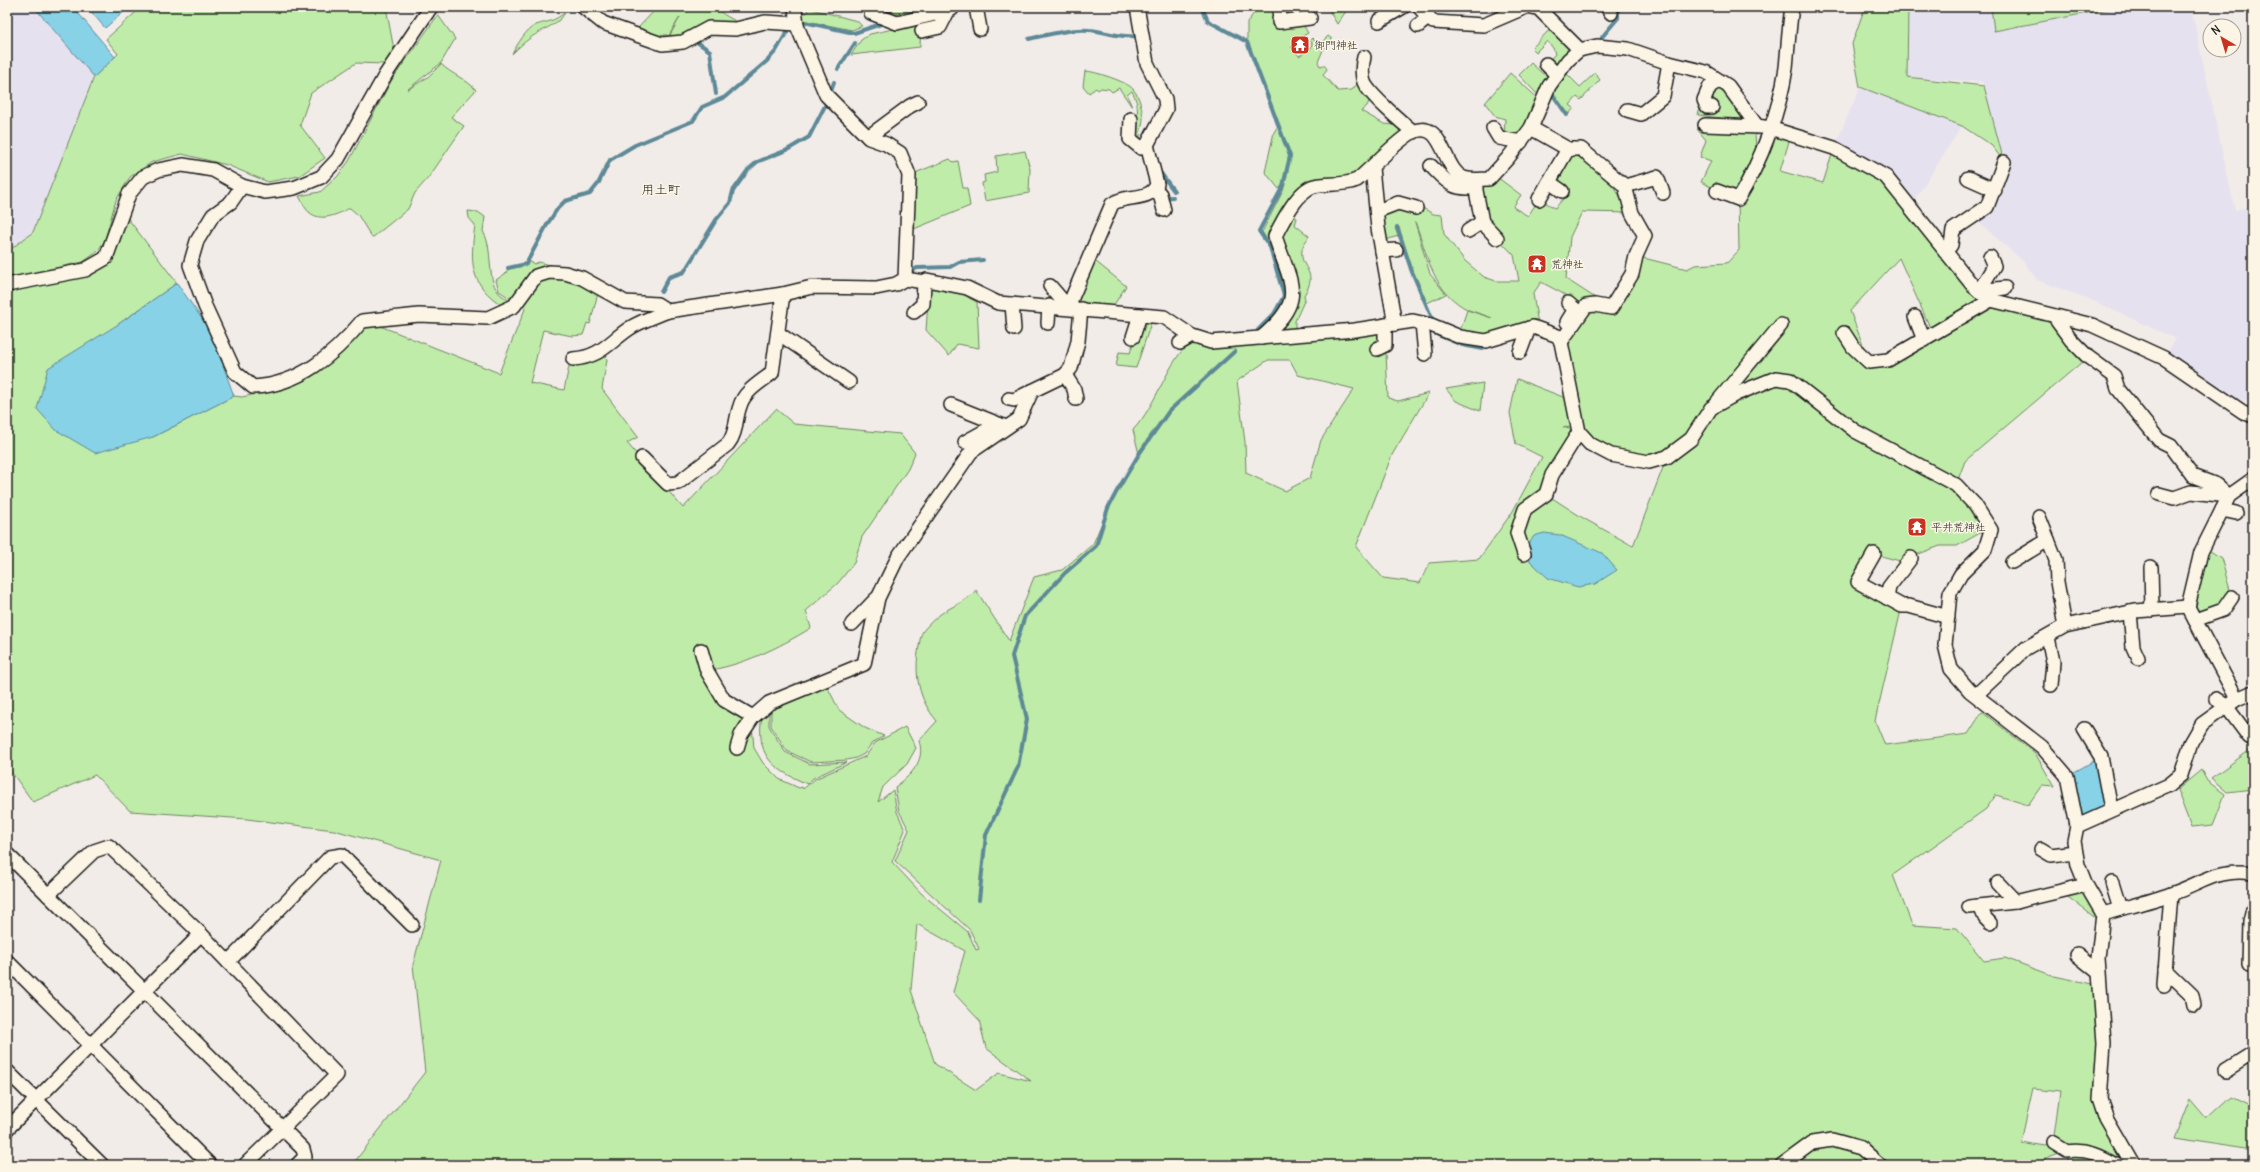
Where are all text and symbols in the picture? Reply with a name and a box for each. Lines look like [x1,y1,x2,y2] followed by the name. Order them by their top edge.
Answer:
[2202,18,2242,58] north arrow
[2209,22,2223,38] text: N
[1289,34,1311,56] temple icon: 御門神社
[1314,38,1358,52] place label: 御門神社
[641,181,681,198] district label: 用土町
[1526,253,1548,275] temple icon: 荒神社
[1551,257,1584,271] place label: 荒神社
[1906,516,1928,538] temple icon: 平井荒神社
[1931,520,1986,534] place label: 平井荒神社

